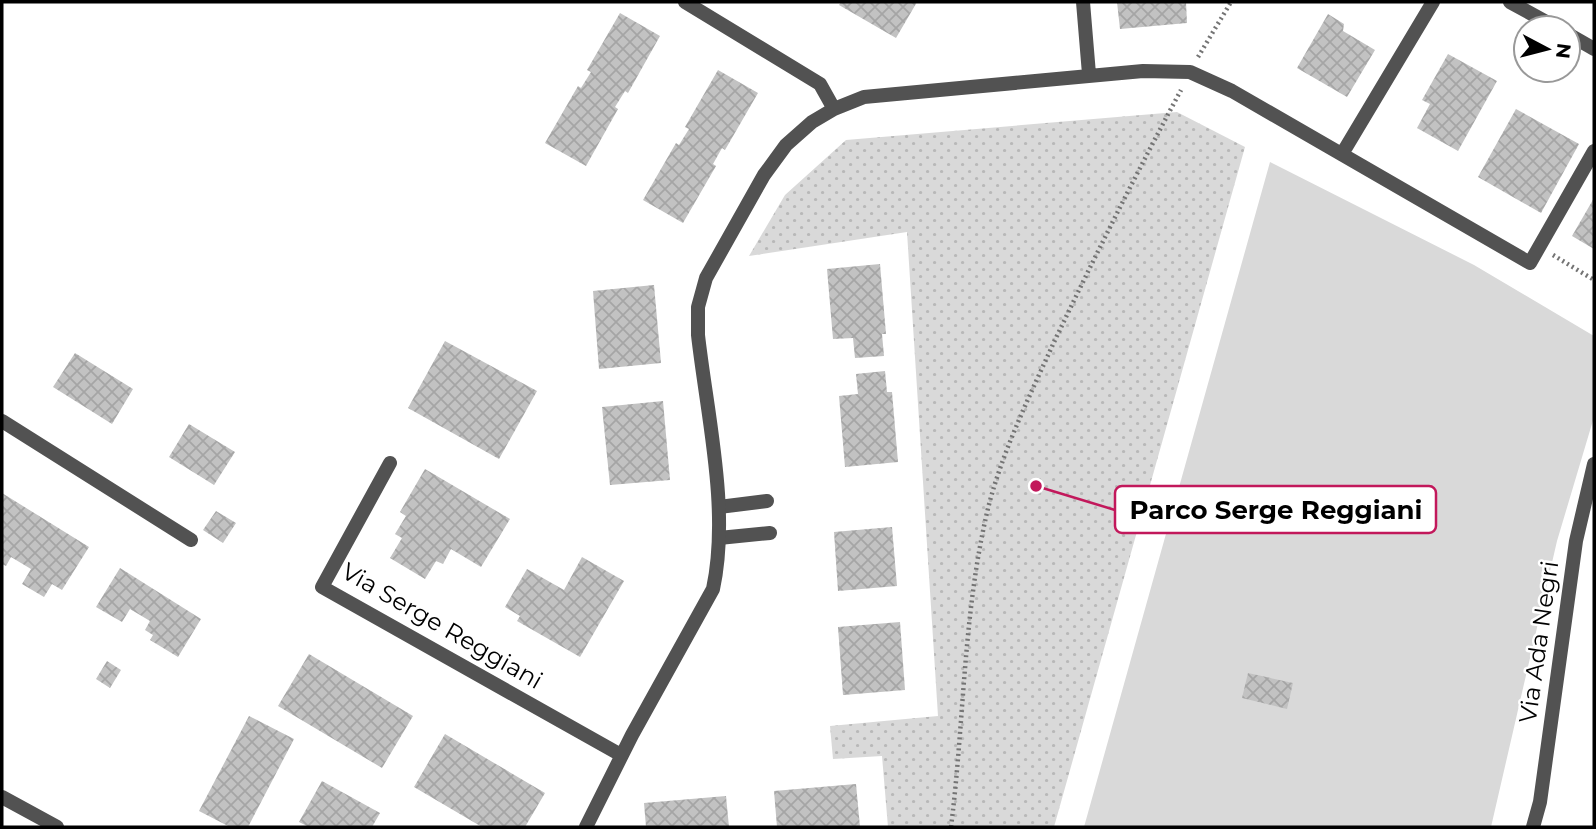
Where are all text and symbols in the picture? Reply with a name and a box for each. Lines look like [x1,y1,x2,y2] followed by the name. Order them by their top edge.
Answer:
[1512,14,1582,84] north arrow
[1551,42,1576,60] text: N
[1115,486,1436,533] callout: Parco Serge Reggiani
[1130,494,1422,526] text: Parco Serge Reggiani
[337,556,548,695] street label: Via Serge Reggiani
[1513,559,1564,725] street label: Via Ada Negri

